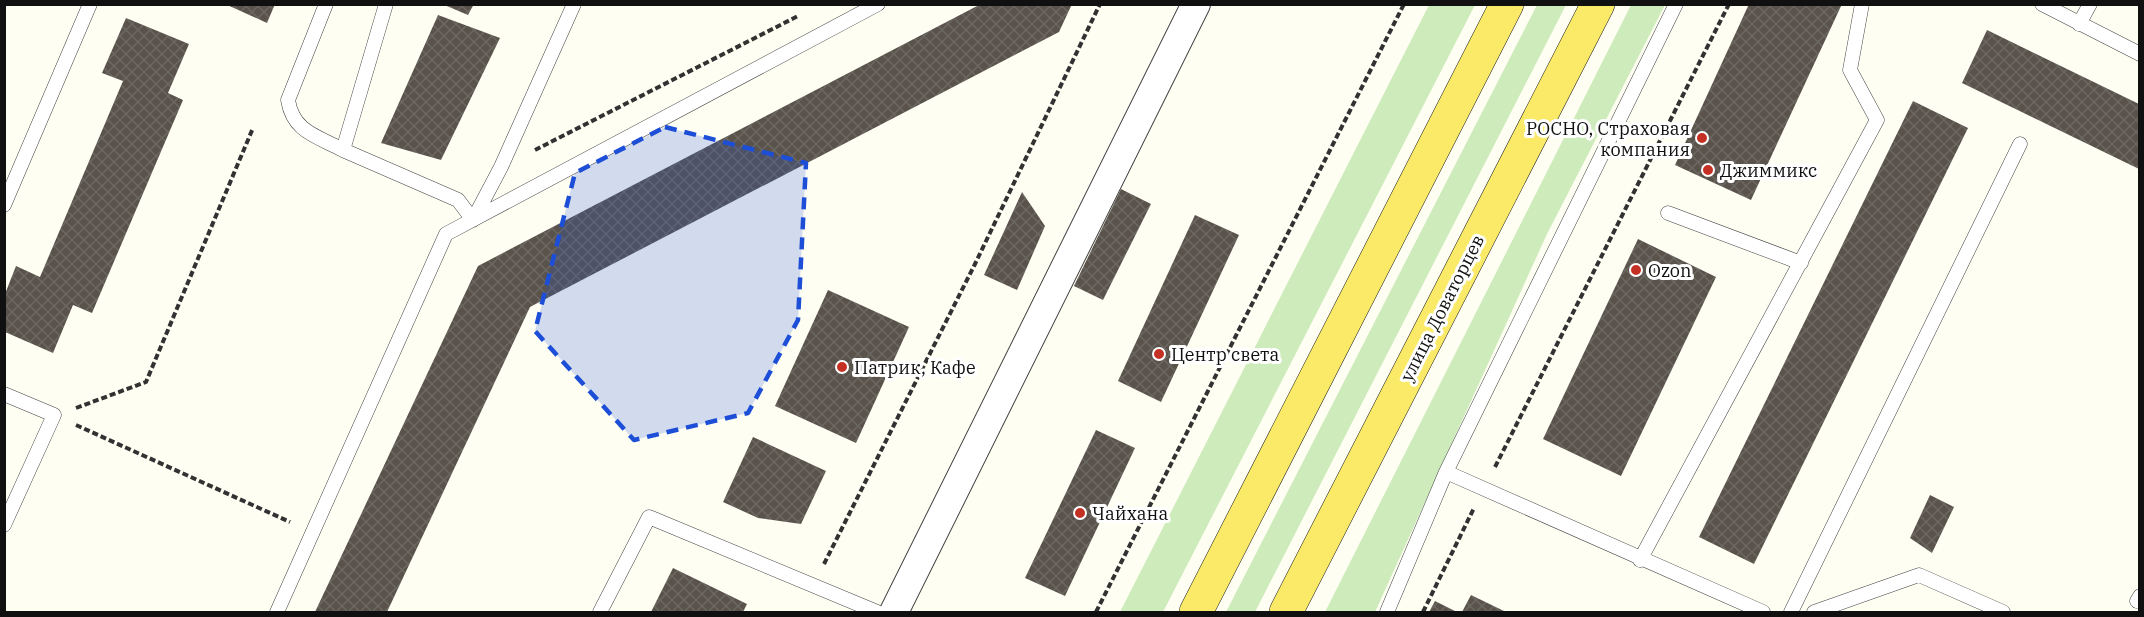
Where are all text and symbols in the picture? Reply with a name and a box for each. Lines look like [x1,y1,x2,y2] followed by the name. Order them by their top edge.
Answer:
[1526,117,1690,161] place label: РОСНО, Страховая компания
[1695,131,1709,145] marker: РОСНО, Страховая компания
[1720,159,1817,182] place label: Джиммикс
[1701,163,1715,177] marker: Джиммикс
[1395,231,1489,385] street label: улица Доваторцев
[1648,259,1692,282] place label: Ozon
[1629,263,1643,277] marker: Ozon
[1171,343,1280,366] place label: Центр света
[1152,347,1166,361] marker: Центр света
[854,356,976,379] place label: Патрик, Кафе
[835,360,849,374] marker: Патрик, Кафе
[1092,502,1168,525] place label: Чайхана
[1073,506,1087,520] marker: Чайхана

